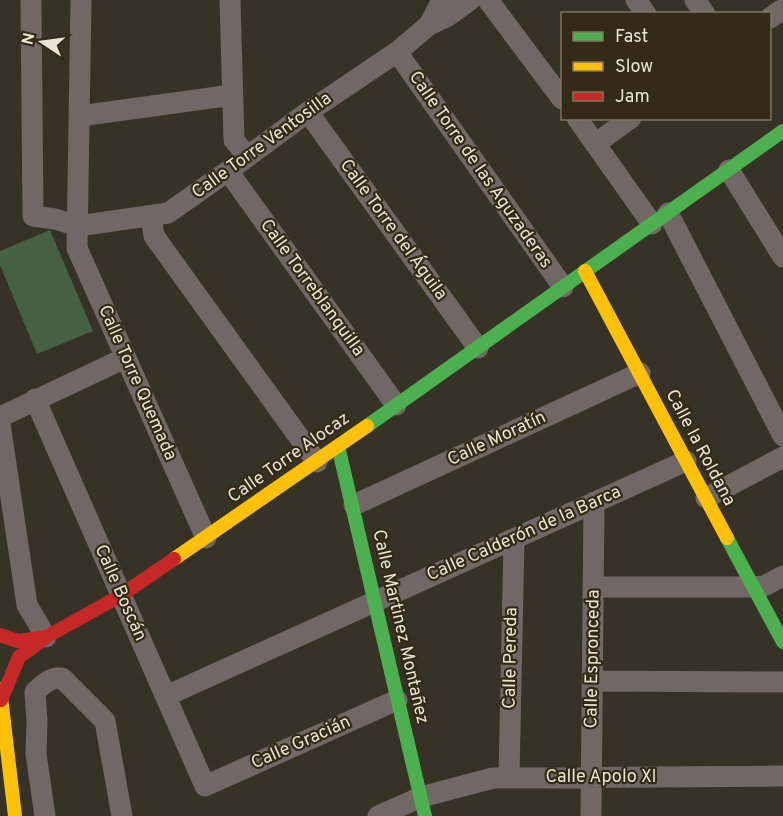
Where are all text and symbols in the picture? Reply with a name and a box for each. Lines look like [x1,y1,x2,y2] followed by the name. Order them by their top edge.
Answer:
[12,12,72,72] north arrow
[561,12,771,120] legend
[615,26,648,49] text: Fast
[18,31,40,47] text: N
[615,56,653,79] text: Slow
[403,67,557,273] street label: Calle Torre de las Aguzaderas
[615,86,650,109] text: Jam
[188,88,336,204] street label: Calle Torre Ventosilla
[334,154,454,305] street label: Calle Torre del Águila
[254,215,370,361] street label: Calle Torreblanquilla
[92,302,182,464] street label: Calle Torre Quemada
[660,386,740,510] street label: Calle la Roldana
[444,406,550,472] street label: Calle Moratín
[223,407,355,509] street label: Calle Torre Alocaz
[423,481,625,587] street label: Calle Calderón de la Barca
[366,527,434,727] street label: Calle Martinez Montañez
[89,541,151,645] street label: Calle Boscán
[580,589,606,729] street label: Calle Espronceda
[499,607,523,709] street label: Calle Pereda
[248,711,354,775] street label: Calle Gracián
[545,766,657,789] street label: Calle Apolo XI

